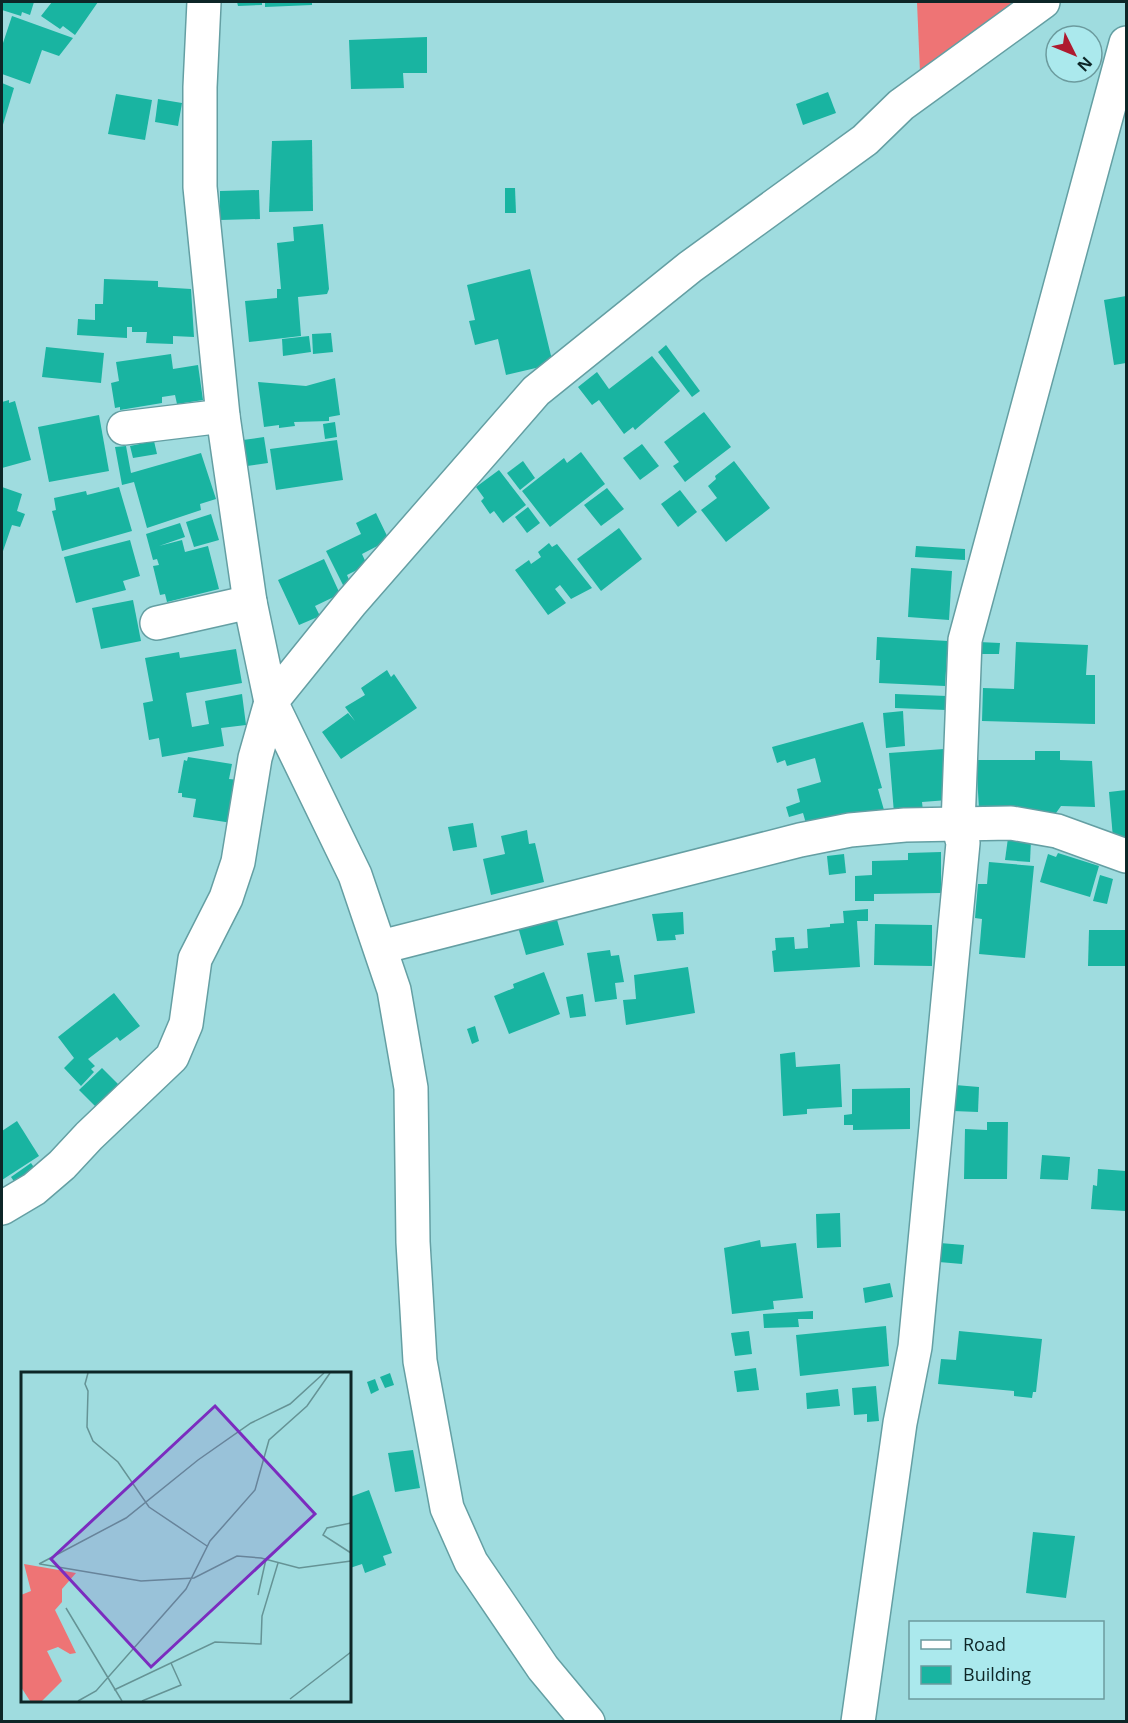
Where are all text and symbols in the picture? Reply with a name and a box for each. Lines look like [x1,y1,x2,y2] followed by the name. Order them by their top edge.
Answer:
[1044,24,1104,84] north arrow
[1072,52,1097,76] text: N
[21,1372,351,1702] inset map
[909,1621,1104,1699] legend
[963,1632,1006,1656] text: Road
[963,1662,1031,1686] text: Building

